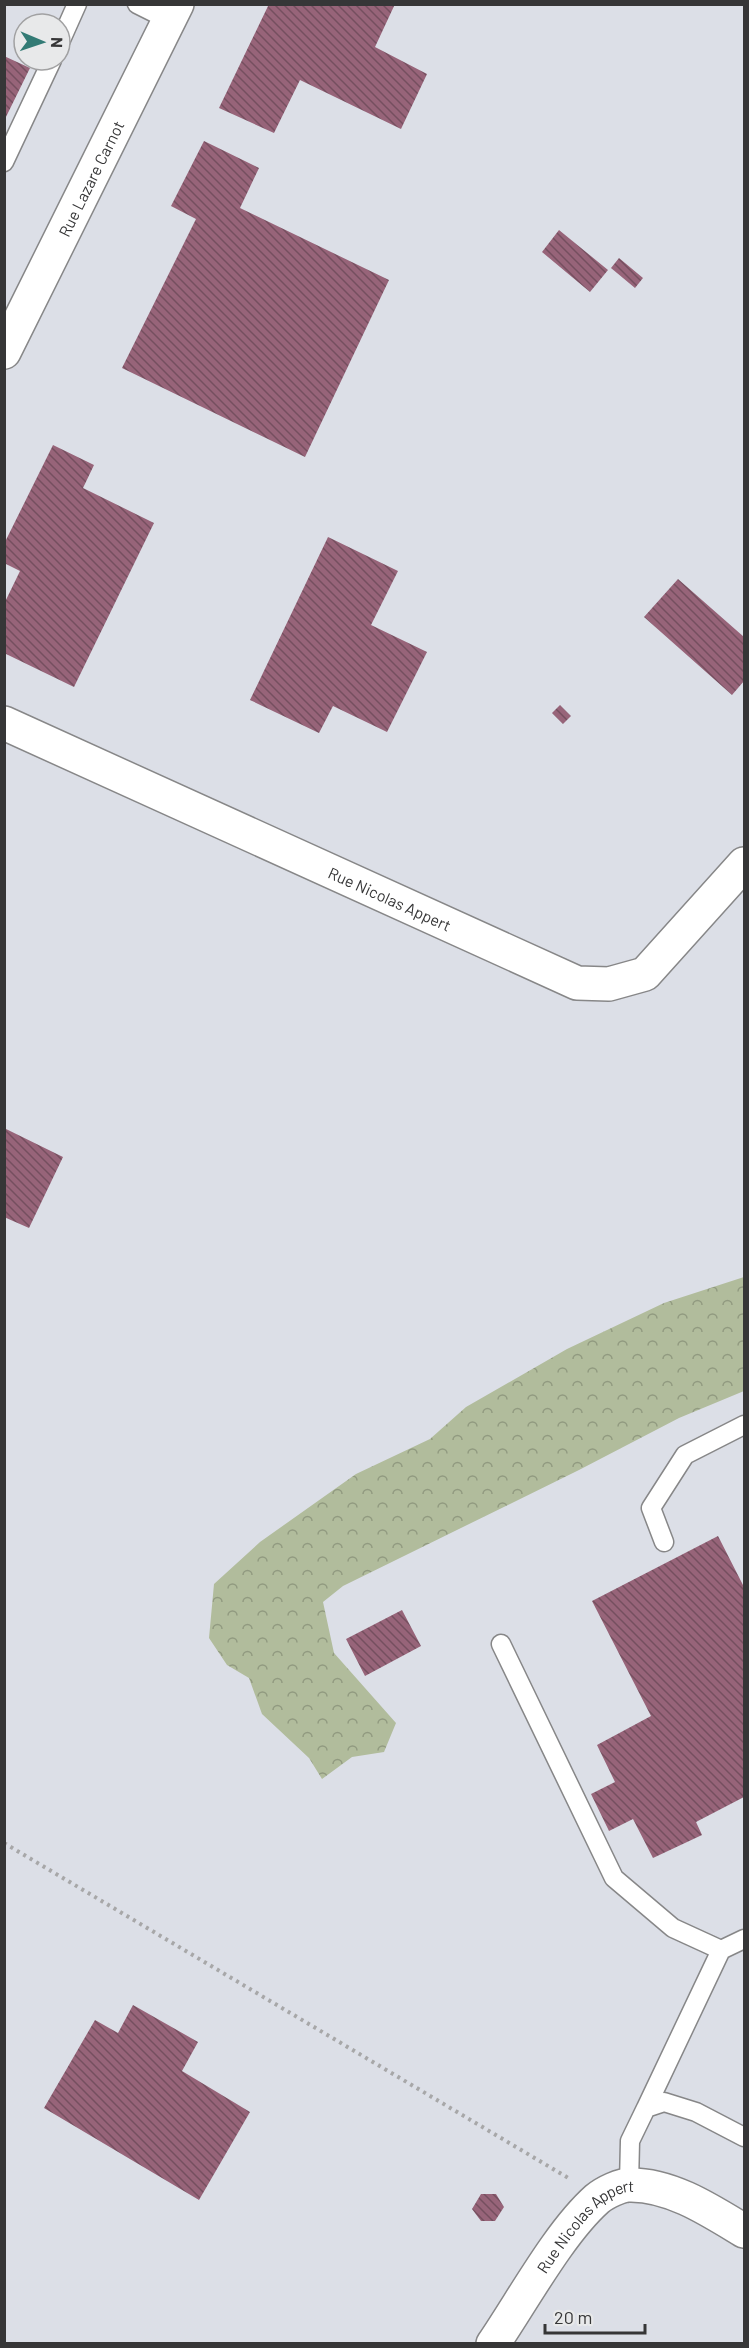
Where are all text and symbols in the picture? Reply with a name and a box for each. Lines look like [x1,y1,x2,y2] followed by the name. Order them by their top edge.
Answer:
[12,12,72,72] north arrow
[48,37,67,48] text: N
[54,117,127,239] street label: Rue Lazare Carnot
[326,862,454,934] street label: Rue Nicolas Appert
[532,2175,634,2276] street label: Rue Nicolas Appert
[545,2297,646,2335] scale bar
[554,2306,592,2328] text: 20 m

